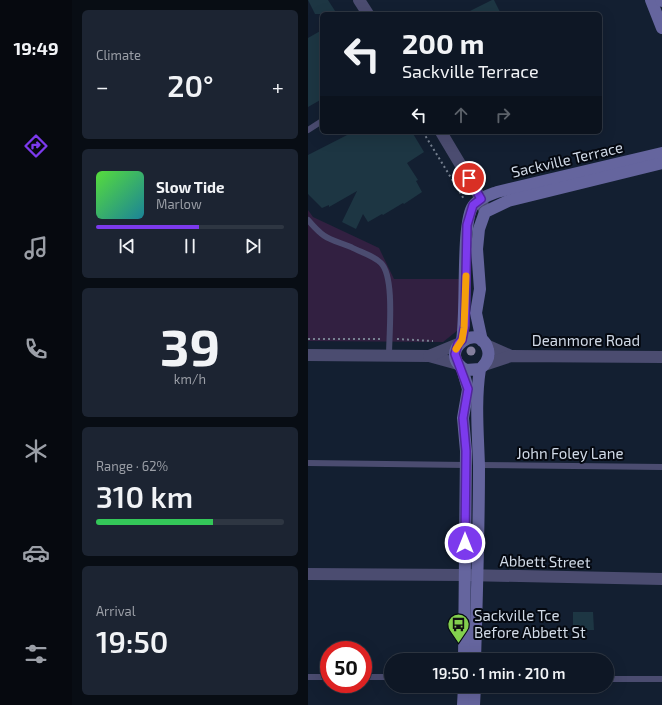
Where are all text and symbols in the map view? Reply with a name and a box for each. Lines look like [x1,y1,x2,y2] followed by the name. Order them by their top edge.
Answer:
[402,26,484,60] text: 200 m
[336,28,388,80] icon: left
[13,37,59,59] text: 19:49
[96,47,141,63] text: Climate
[402,60,539,82] text: Sackville Terrace
[167,67,214,103] text: 20°
[96,73,109,99] text: −
[272,73,284,99] text: +
[408,104,430,126] icon: left
[450,104,472,126] icon: ahead
[492,104,514,126] icon: right
[22,132,50,160] icon: directions
[509,137,625,181] street label: Sackville Terrace
[452,161,486,195] pin
[458,167,480,189] icon: arrive
[156,178,224,196] text: Slow Tide
[156,196,202,212] text: Marlow
[22,234,50,262] icon: music
[116,235,138,257] icon: previous
[179,235,201,257] icon: pause
[242,235,264,257] icon: next
[160,314,220,376] text: 39
[532,331,640,349] street label: Deanmore Road
[22,335,50,363] icon: phone
[174,371,206,387] text: km/h
[22,437,50,465] icon: climate
[517,444,623,462] street label: John Foley Lane
[96,458,168,474] text: Range · 62%
[96,478,193,514] text: 310 km
[444,522,486,564] position arrow
[22,539,50,567] icon: car
[499,551,591,571] street label: Abbett Street
[96,603,136,619] text: Arrival
[474,606,586,641] place label: Sackville Tce Before Abbett St
[445,611,471,644] bus stop icon: Sackville Tce Before Abbett St
[96,623,168,659] text: 19:50
[22,640,50,668] icon: filters
[320,641,372,693] speed limit sign: 50
[433,664,565,682] text: 19:50 · 1 min · 210 m

